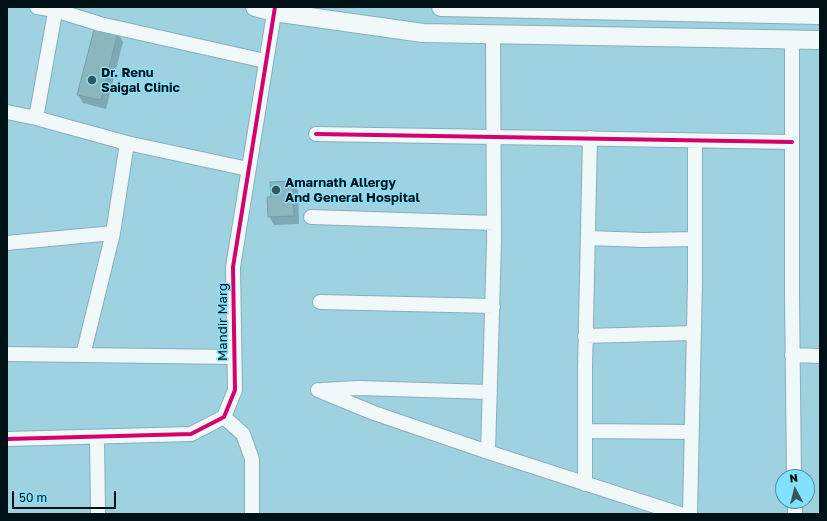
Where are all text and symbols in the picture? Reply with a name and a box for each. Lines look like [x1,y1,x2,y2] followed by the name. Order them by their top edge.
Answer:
[101,65,180,96] place label: Dr. Renu Saigal Clinic
[86,74,98,86] marker: Dr. Renu Saigal Clinic
[285,175,420,206] place label: Amarnath Allergy And General Hospital
[270,184,282,196] marker: Amarnath Allergy And General Hospital
[215,283,231,361] street label: Mandir Marg
[775,469,815,509] north arrow
[789,471,799,485] text: N
[14,483,118,509] scale bar
[19,490,47,505] text: 50 m

